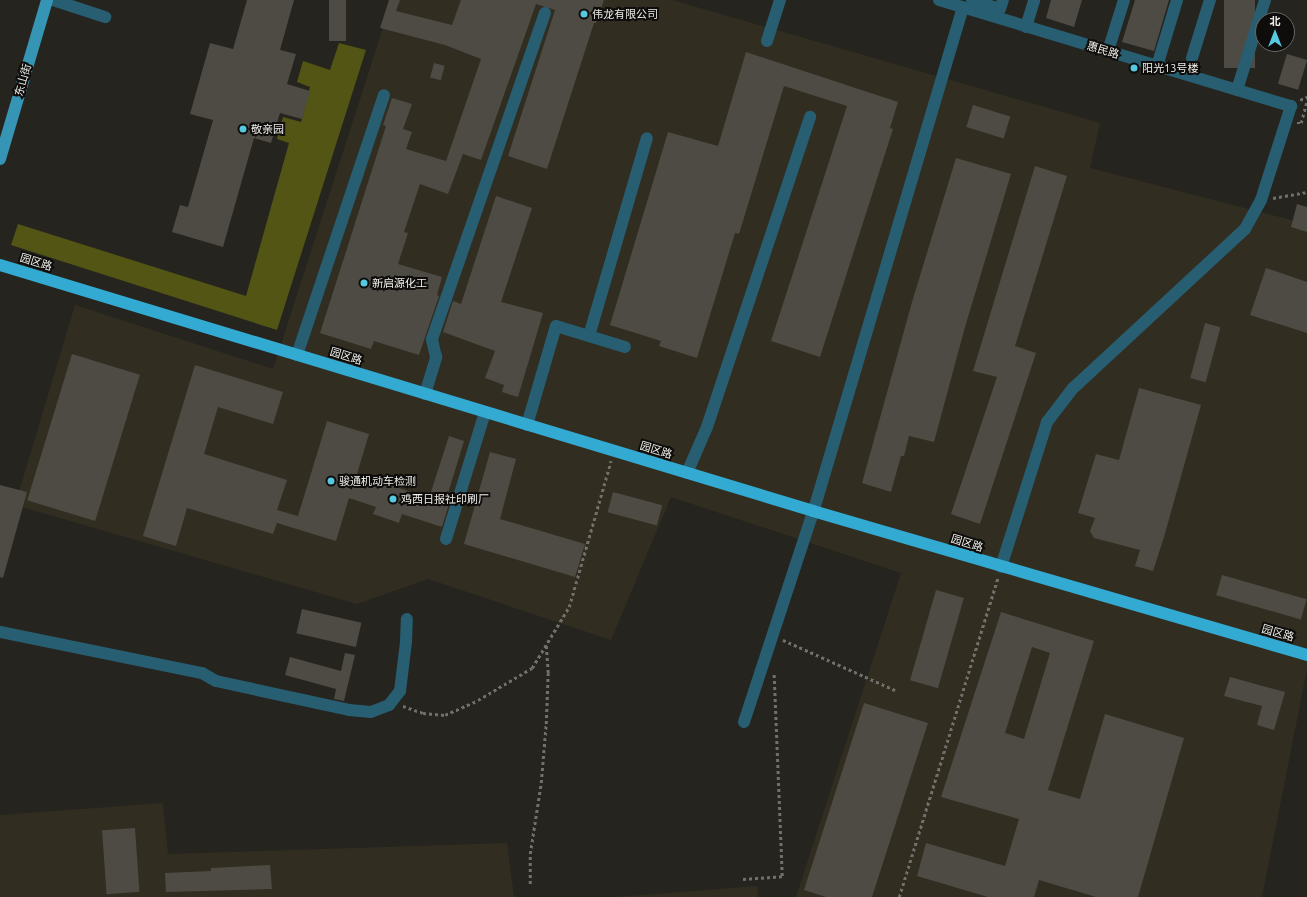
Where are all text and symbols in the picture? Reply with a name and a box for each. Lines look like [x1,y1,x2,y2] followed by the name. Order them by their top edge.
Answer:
[592,7,658,21] place label: 伟龙有限公司
[579,9,589,19] marker: 伟龙有限公司
[1255,12,1295,52] north arrow
[1270,15,1281,27] text: 北
[1085,39,1121,61] street label: 惠民路
[1142,61,1198,75] place label: 阳光13号楼
[12,62,34,98] street label: 东山街
[1129,63,1139,73] marker: 阳光13号楼
[251,122,284,136] place label: 敬亲园
[238,124,248,134] marker: 敬亲园
[18,251,54,273] street label: 园区路
[372,276,427,290] place label: 新启源化工
[359,278,369,288] marker: 新启源化工
[328,345,364,367] street label: 园区路
[638,439,674,461] street label: 园区路
[339,474,416,488] place label: 骏通机动车检测
[326,476,336,486] marker: 骏通机动车检测
[401,492,489,506] place label: 鸡西日报社印刷厂
[388,494,398,504] marker: 鸡西日报社印刷厂
[949,532,985,554] street label: 园区路
[1260,622,1296,644] street label: 园区路

